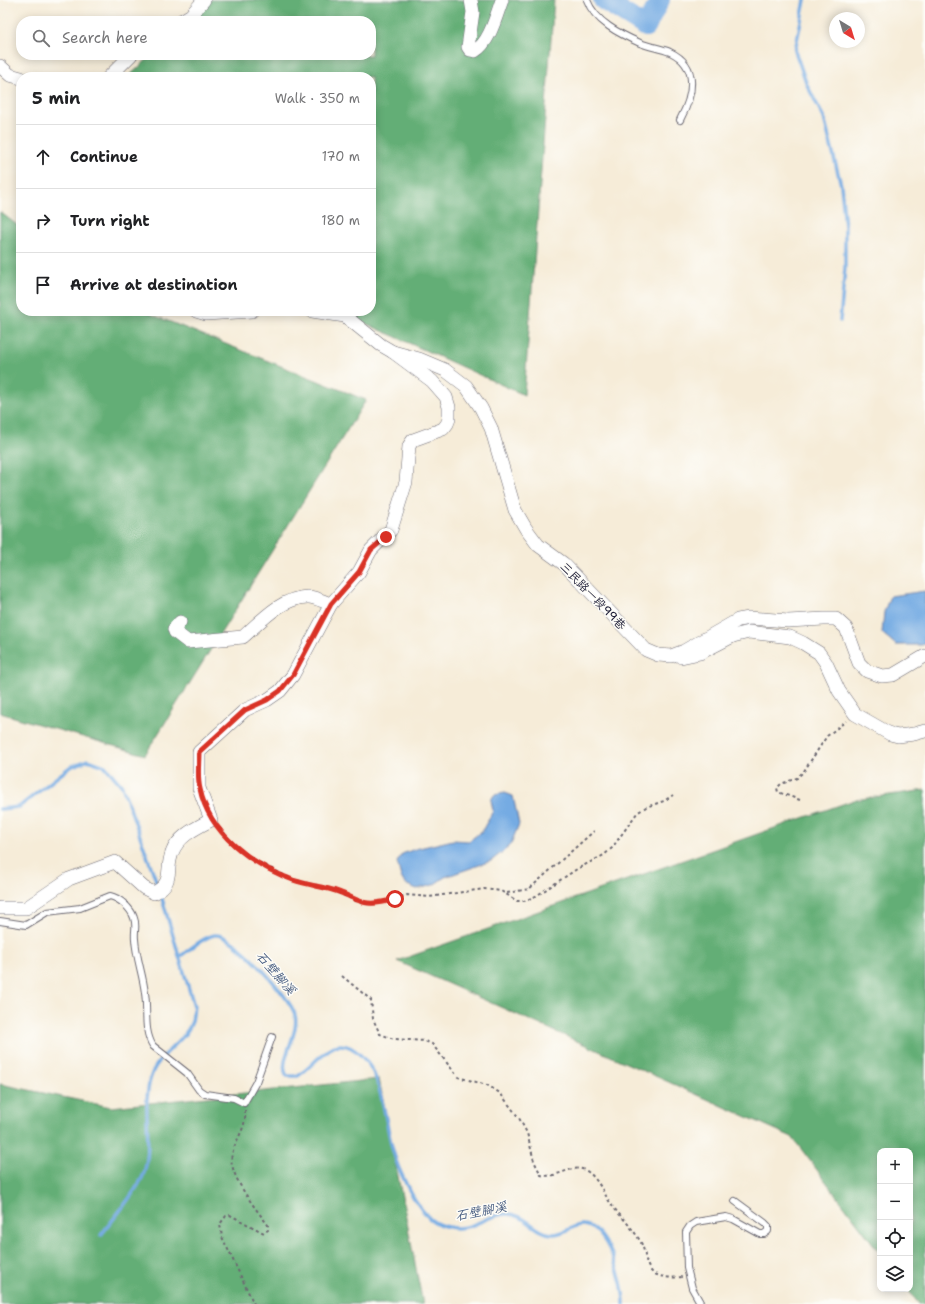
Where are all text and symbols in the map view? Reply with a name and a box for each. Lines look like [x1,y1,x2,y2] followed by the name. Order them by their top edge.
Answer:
[829,12,865,48] north arrow
[16,16,376,60] search box
[30,27,52,49] icon: search
[62,28,148,48] text: Search here
[32,87,80,109] text: 5 min
[275,90,360,107] text: Walk · 350 m
[32,146,54,168] icon: ahead
[70,147,138,167] text: Continue
[322,148,360,165] text: 170 m
[32,210,54,232] icon: right
[70,211,150,231] text: Turn right
[321,212,360,229] text: 180 m
[32,274,54,296] icon: arrive
[70,275,238,295] text: Arrive at destination
[377,528,395,546] route end
[557,559,629,633] street label: 三民路一段99巷
[386,890,404,908] route start
[253,948,300,999] water label: 石壁腳溪
[877,1148,913,1292] map controls
[877,1148,913,1184] button: +
[877,1184,913,1220] button: −
[454,1198,509,1224] water label: 石壁腳溪
[877,1220,913,1256] button: locate
[877,1256,913,1292] button: layers

